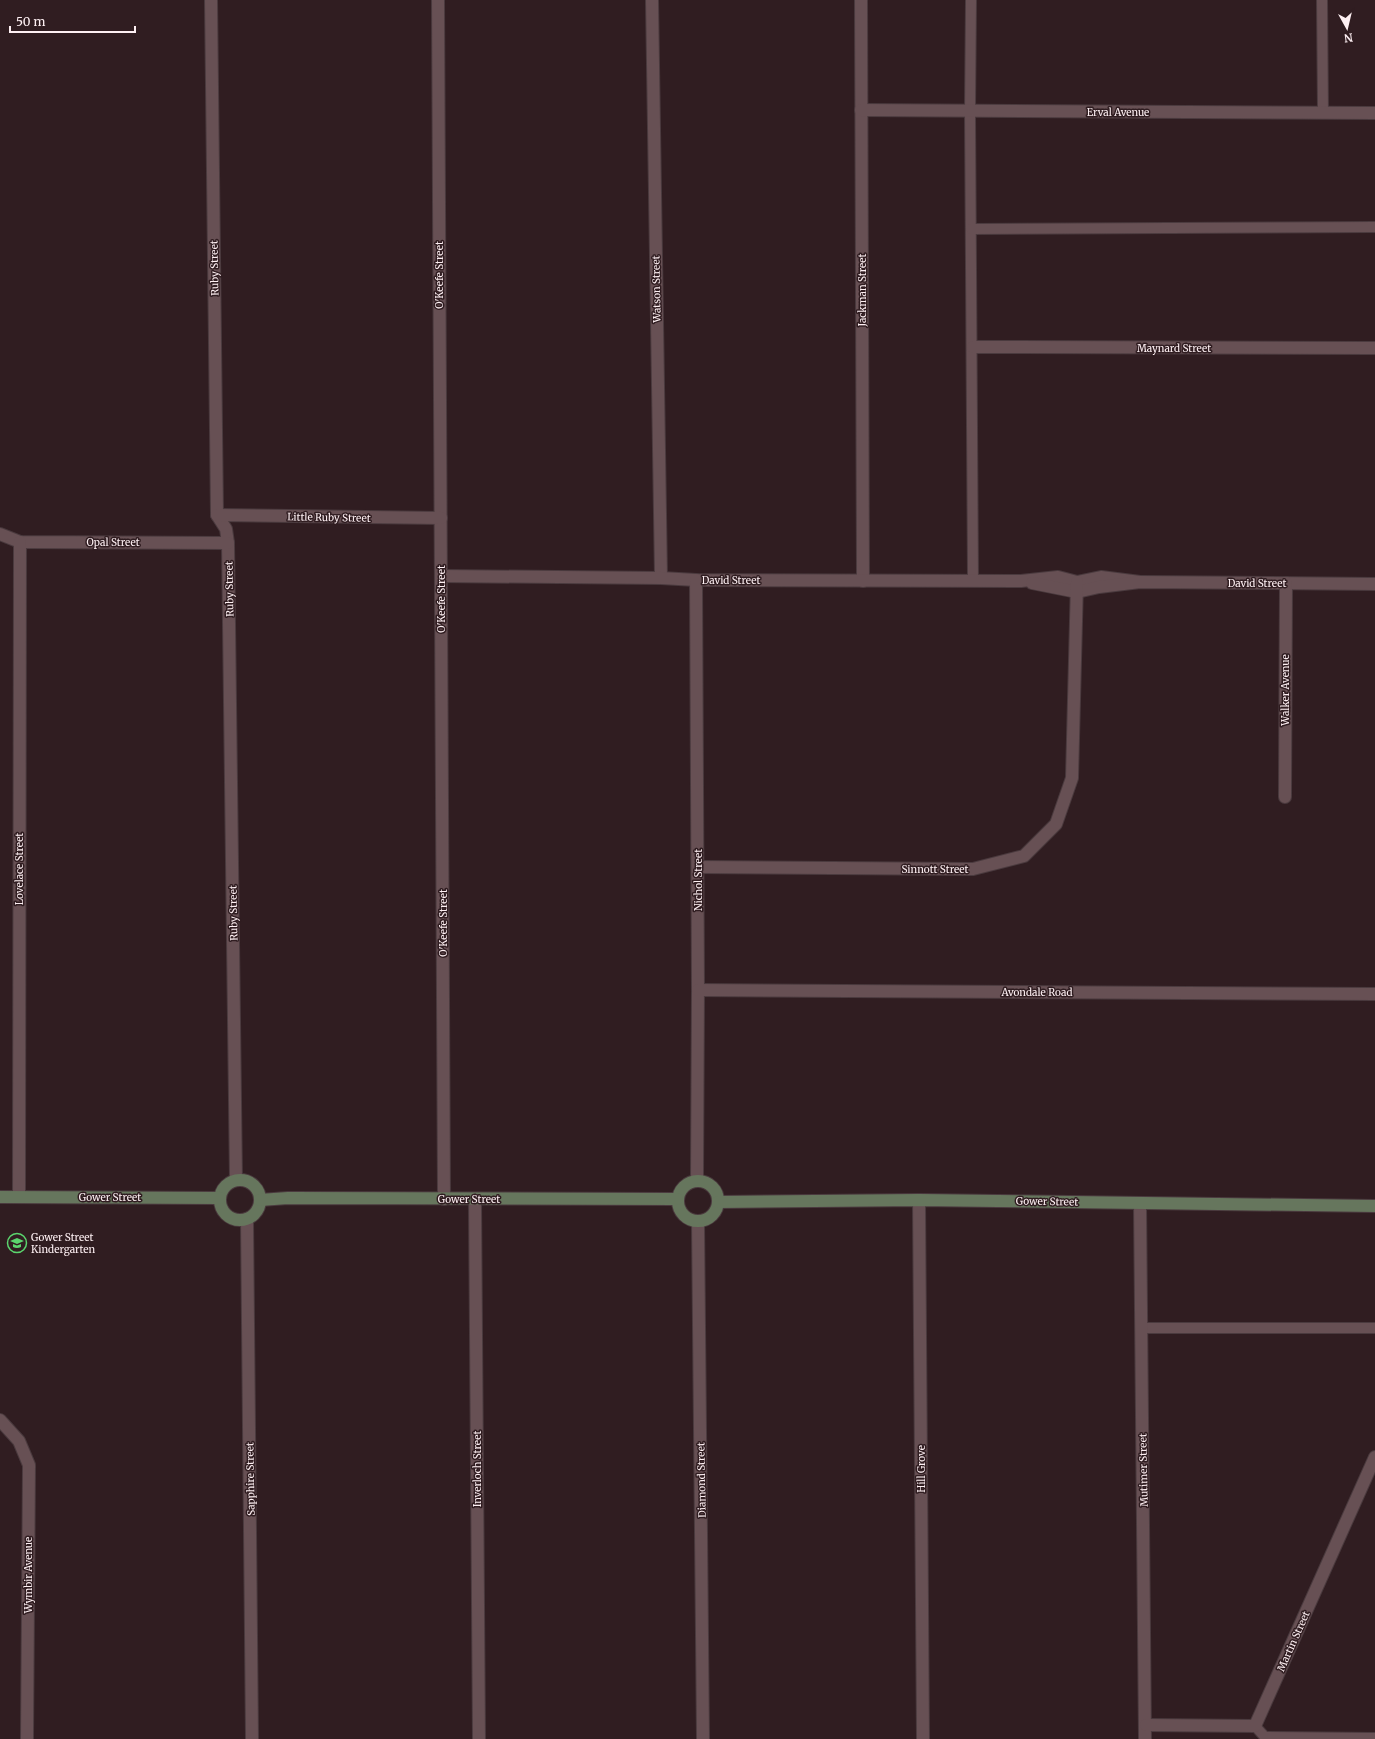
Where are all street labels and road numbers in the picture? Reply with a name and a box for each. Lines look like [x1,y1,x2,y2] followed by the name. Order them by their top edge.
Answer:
[1087,106,1149,119] street label: Erval Avenue
[208,240,221,296] street label: Ruby Street
[433,241,446,309] street label: O'Keefe Street
[856,253,869,328] street label: Jackman Street
[649,255,664,324] street label: Watson Street
[1137,342,1211,355] street label: Maynard Street
[287,510,371,525] street label: Little Ruby Street
[86,536,140,549] street label: Opal Street
[223,561,236,617] street label: Ruby Street
[435,565,448,633] street label: O'Keefe Street
[702,574,760,587] street label: David Street
[1228,577,1286,590] street label: David Street
[1279,654,1292,727] street label: Walker Avenue
[13,833,26,905] street label: Lovelace Street
[692,849,705,911] street label: Nichol Street
[902,863,969,876] street label: Sinnott Street
[227,885,240,941] street label: Ruby Street
[437,889,450,957] street label: O'Keefe Street
[1001,986,1072,999] street label: Avondale Road
[79,1191,141,1204] street label: Gower Street
[438,1193,500,1206] street label: Gower Street
[1016,1194,1078,1209] street label: Gower Street
[471,1431,484,1507] street label: Inverloch Street
[1136,1433,1151,1507] street label: Mutimer Street
[243,1442,258,1516] street label: Sapphire Street
[694,1442,709,1518] street label: Diamond Street
[915,1445,928,1493] street label: Hill Grove
[22,1537,35,1614] street label: Wymbir Avenue
[1274,1609,1313,1673] street label: Martin Street

